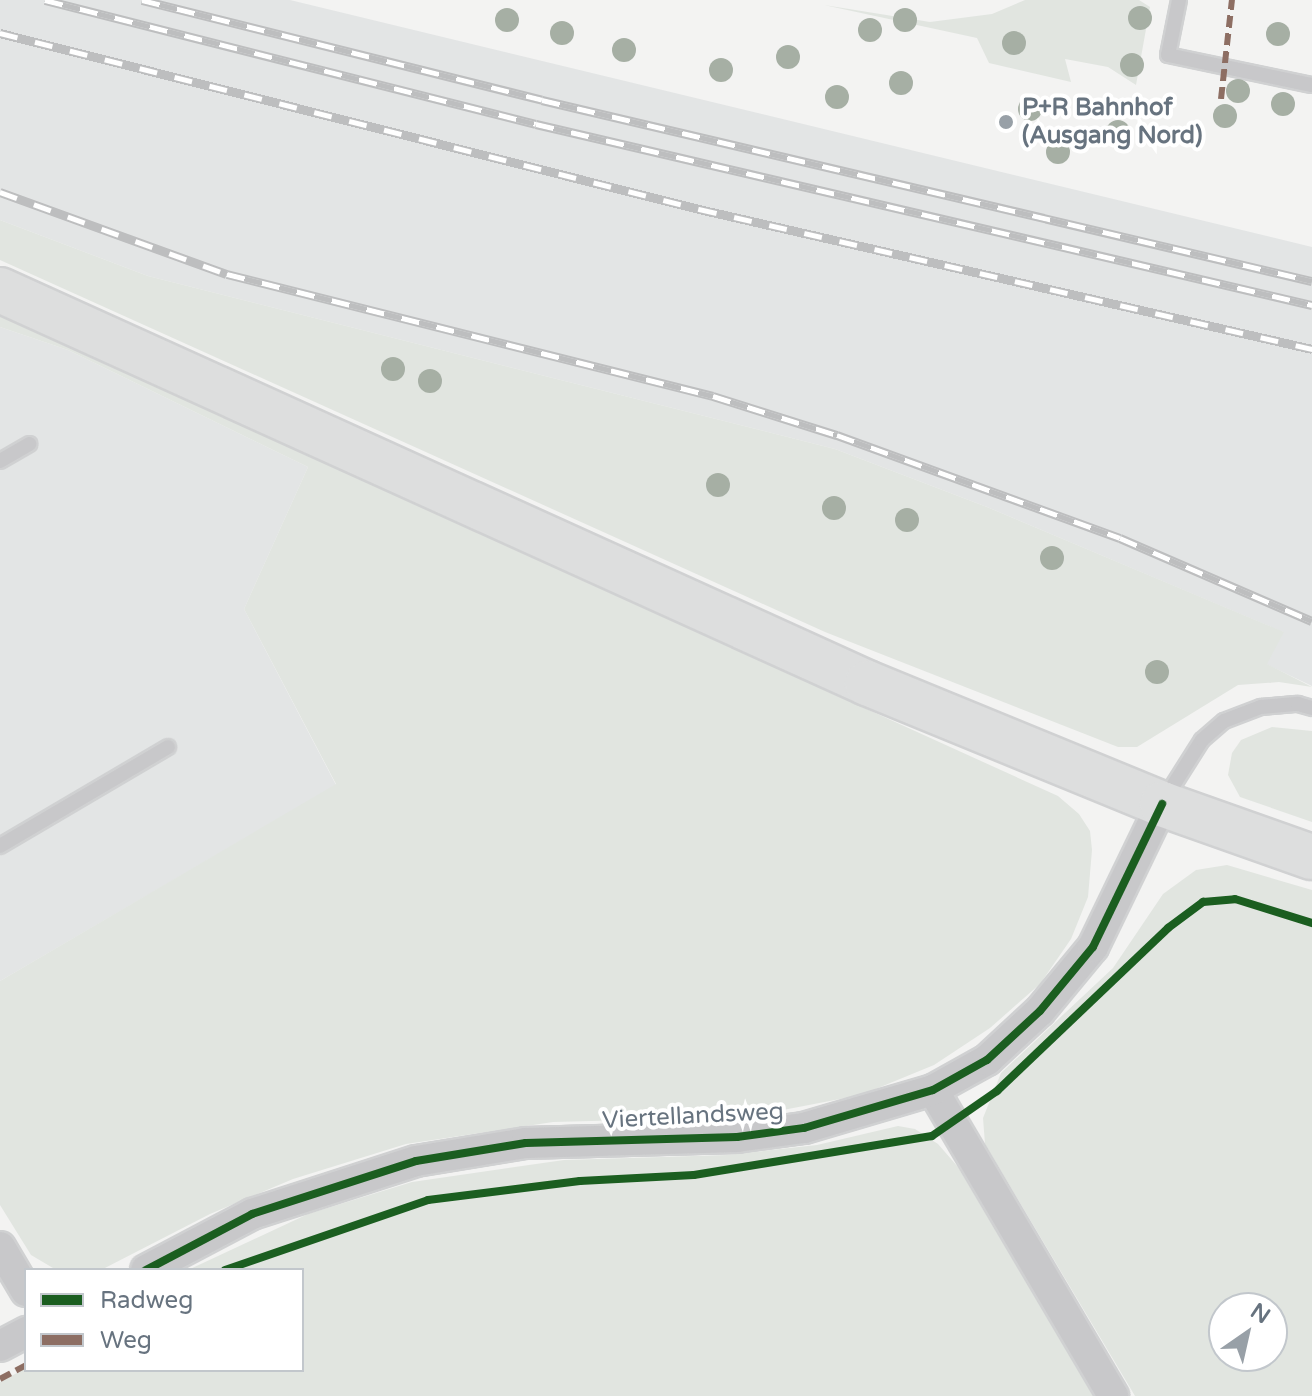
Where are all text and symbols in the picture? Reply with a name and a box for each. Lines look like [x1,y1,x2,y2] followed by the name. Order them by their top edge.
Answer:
[1022,94,1203,150] place label: P+R Bahnhof (Ausgang Nord)
[997,113,1015,131] marker: P+R Bahnhof (Ausgang Nord)
[601,1097,785,1135] street label: Viertellandsweg
[24,1268,304,1372] legend
[100,1286,193,1315] text: Radweg
[1208,1292,1288,1372] north arrow
[1246,1298,1275,1329] text: N
[100,1326,152,1355] text: Weg

